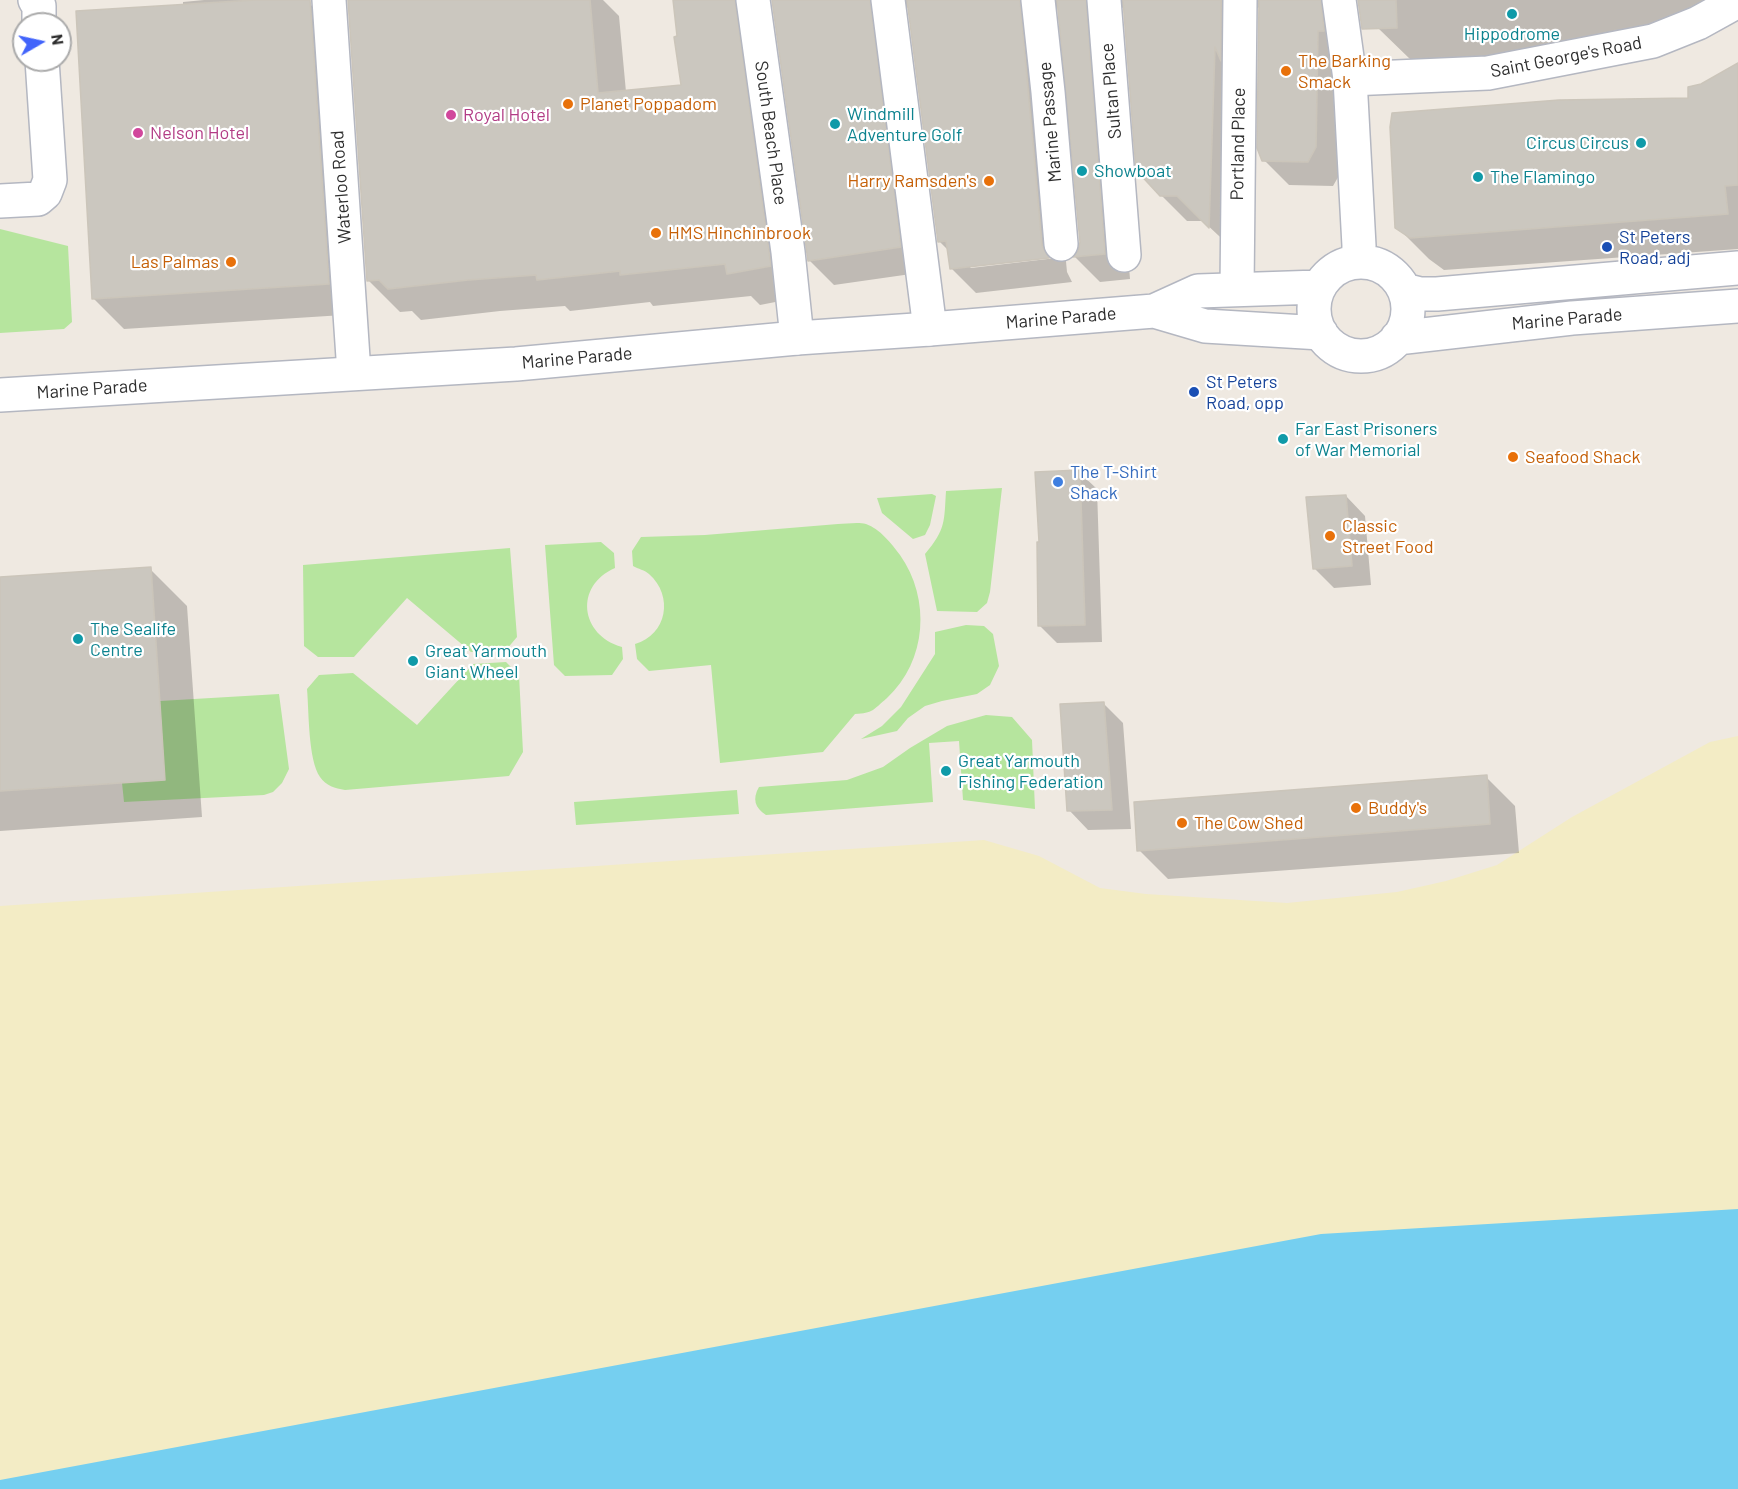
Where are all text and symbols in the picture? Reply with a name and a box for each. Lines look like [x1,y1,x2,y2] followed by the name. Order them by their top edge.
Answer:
[1505,7,1519,21] marker: Hippodrome
[12,12,72,72] north arrow
[1464,23,1560,45] place label: Hippodrome
[1488,32,1644,82] street label: Saint George's Road
[48,33,69,46] text: N
[1096,42,1126,140] street label: Sultan Place
[1298,50,1391,92] place label: The Barking Smack
[750,60,792,206] street label: South Beach Place
[1034,61,1066,183] street label: Marine Passage
[1279,64,1293,78] marker: The Barking Smack
[1226,87,1250,201] street label: Portland Place
[580,93,717,115] place label: Planet Poppadom
[561,97,575,111] marker: Planet Poppadom
[847,103,962,146] place label: Windmill Adventure Golf
[463,104,550,126] place label: Royal Hotel
[444,108,458,122] marker: Royal Hotel
[828,117,842,131] marker: Windmill Adventure Golf
[150,122,249,144] place label: Nelson Hotel
[131,126,145,140] marker: Nelson Hotel
[326,130,356,244] street label: Waterloo Road
[1526,132,1629,154] place label: Circus Circus
[1634,136,1648,150] marker: Circus Circus
[1094,160,1172,182] place label: Showboat
[1075,164,1089,178] marker: Showboat
[1490,166,1595,188] place label: The Flamingo
[848,170,977,192] place label: Harry Ramsden's
[1471,170,1485,184] marker: The Flamingo
[982,174,996,188] marker: Harry Ramsden's
[668,222,811,244] place label: HMS Hinchinbrook
[649,226,663,240] marker: HMS Hinchinbrook
[1619,226,1691,268] place label: St Peters Road, adj
[1600,240,1614,254] marker: St Peters Road, adj
[131,251,219,273] place label: Las Palmas
[224,255,238,269] marker: Las Palmas
[1005,302,1117,334] street label: Marine Parade
[1511,303,1623,335] street label: Marine Parade
[521,342,633,374] street label: Marine Parade
[1206,371,1284,413] place label: St Peters Road, opp
[36,374,148,404] street label: Marine Parade
[1187,385,1201,399] marker: St Peters Road, opp
[1295,418,1437,460] place label: Far East Prisoners of War Memorial
[1276,432,1290,446] marker: Far East Prisoners of War Memorial
[1525,446,1641,468] place label: Seafood Shack
[1506,450,1520,464] marker: Seafood Shack
[1070,461,1157,504] place label: The T-Shirt Shack
[1051,475,1065,489] marker: The T-Shirt Shack
[1342,515,1434,558] place label: Classic Street Food
[1323,529,1337,543] marker: Classic Street Food
[90,618,176,660] place label: The Sealife Centre
[71,632,85,646] marker: The Sealife Centre
[425,640,547,682] place label: Great Yarmouth Giant Wheel
[406,654,420,668] marker: Great Yarmouth Giant Wheel
[958,750,1104,792] place label: Great Yarmouth Fishing Federation
[939,764,953,778] marker: Great Yarmouth Fishing Federation
[1368,797,1427,819] place label: Buddy's
[1349,801,1363,815] marker: Buddy's
[1194,812,1303,834] place label: The Cow Shed
[1175,816,1189,830] marker: The Cow Shed

